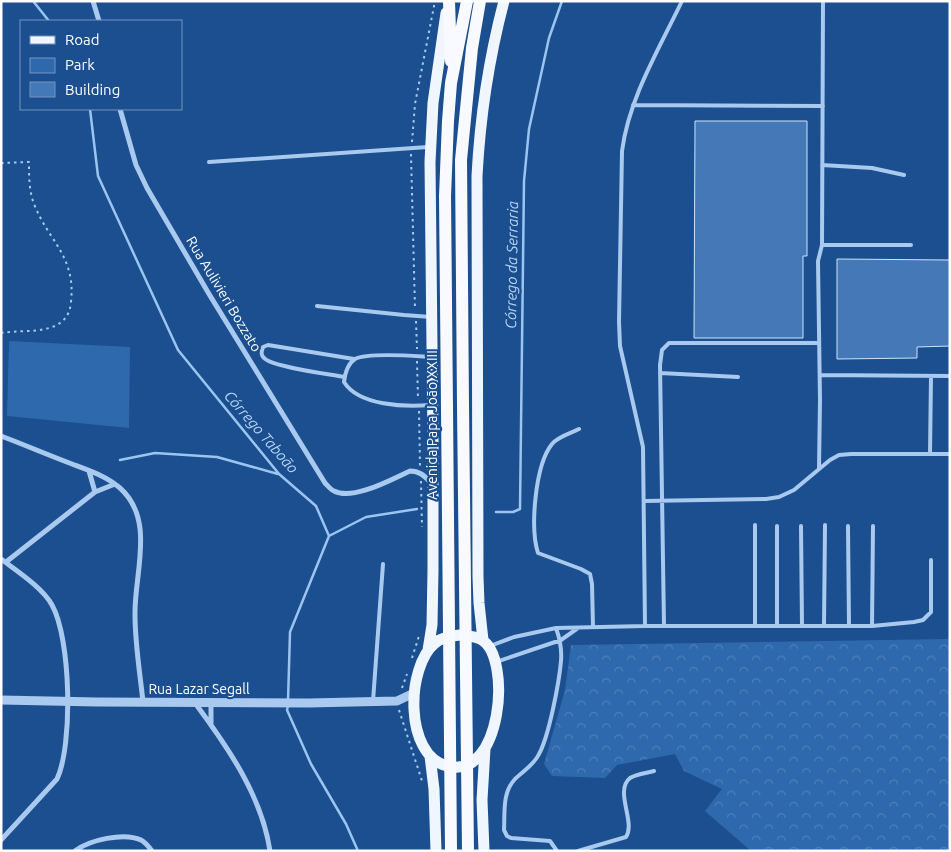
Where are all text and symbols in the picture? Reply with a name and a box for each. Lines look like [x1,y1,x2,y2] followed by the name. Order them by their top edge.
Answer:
[20,20,182,110] legend
[65,31,100,48] text: Road
[65,56,95,73] text: Park
[65,81,120,98] text: Building
[502,201,521,329] water label: Córrego da Serraria
[183,233,265,355] street label: Rua Aulivieri Bozzato
[424,350,440,500] street label: Avenida Papa João XXIII
[221,387,302,476] water label: Córrego Taboão
[148,681,250,697] street label: Rua Lazar Segall

